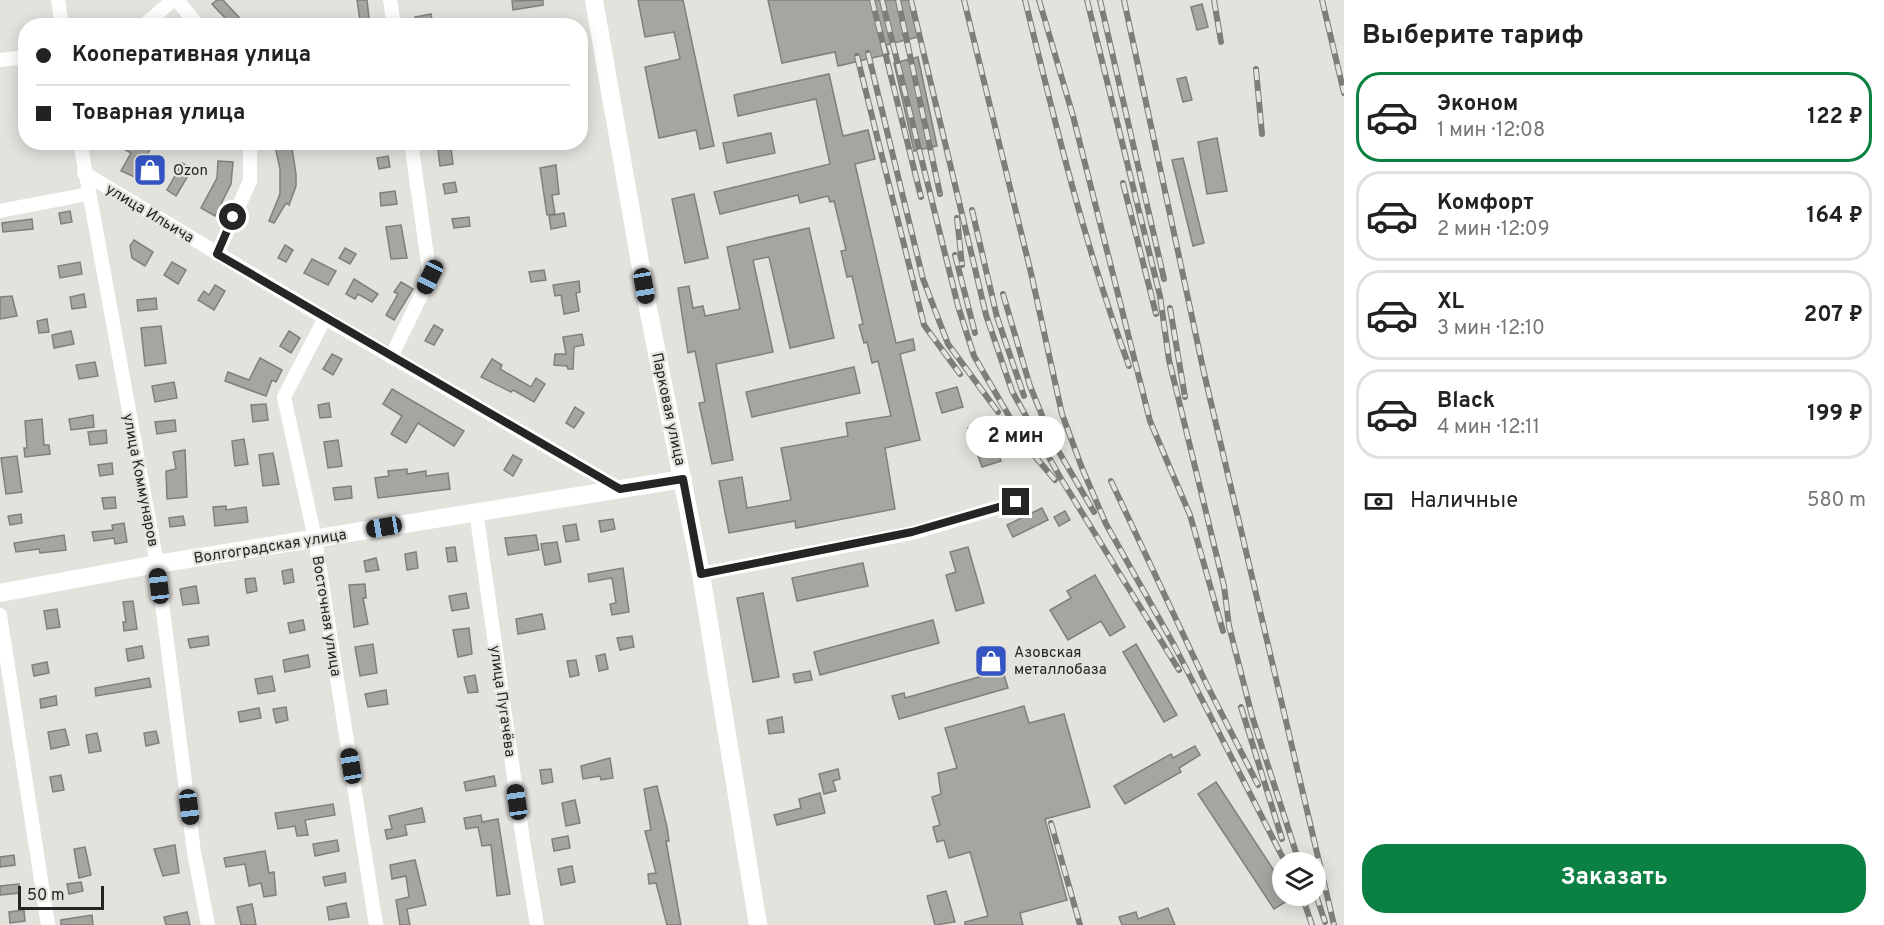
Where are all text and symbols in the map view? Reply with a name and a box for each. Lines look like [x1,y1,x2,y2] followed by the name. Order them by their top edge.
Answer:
[1362,19,1584,53] text: Выберите тариф
[72,42,311,69] text: Кооперативная улица
[1365,90,1419,144] icon: car
[1437,91,1518,118] text: Эконом
[72,100,245,127] text: Товарная улица
[1807,104,1863,131] text: 122 ₽
[1437,118,1545,144] text: 1 мин · 12:08
[132,152,168,188] shop icon: Ozon
[173,162,208,181] place label: Ozon
[102,180,197,248] street label: улица Ильича
[1365,189,1419,243] icon: car
[1437,190,1534,217] text: Комфорт
[219,203,246,230] route start
[1807,203,1863,230] text: 164 ₽
[1437,217,1550,243] text: 2 мин · 12:09
[414,257,446,297] car
[632,267,656,305] car
[1365,288,1419,342] icon: car
[1437,289,1464,316] text: XL
[1804,302,1863,329] text: 207 ₽
[1437,316,1545,342] text: 3 мин · 12:10
[646,351,689,467] street label: Парковая улица
[1365,387,1419,441] icon: car
[1437,388,1495,415] text: Black
[1807,401,1863,428] text: 199 ₽
[117,412,162,549] street label: улица Коммунаров
[966,415,1066,457] callout: 2 мин
[1437,415,1540,441] text: 4 мин · 12:11
[987,424,1044,450] text: 2 мин
[1362,485,1395,518] icon: cash
[1002,488,1029,515] route end
[1410,488,1518,515] text: Наличные
[1807,488,1866,514] text: 580 m
[365,515,403,539] car
[192,526,348,569] street label: Волгоградская улица
[307,554,344,678] street label: Восточная улица
[148,567,170,605] car
[973,643,1009,679] shop icon: Азовская металлобаза
[484,644,519,758] street label: улица Пугачёва
[1014,644,1107,680] place label: Азовская металлобаза
[339,747,363,785] car
[506,783,528,821] car
[178,788,200,826] car
[1362,844,1866,913] button: Заказать
[1272,852,1326,906] map controls
[1272,852,1326,906] button: layers
[18,883,104,910] scale bar
[27,886,65,906] text: 50 m

